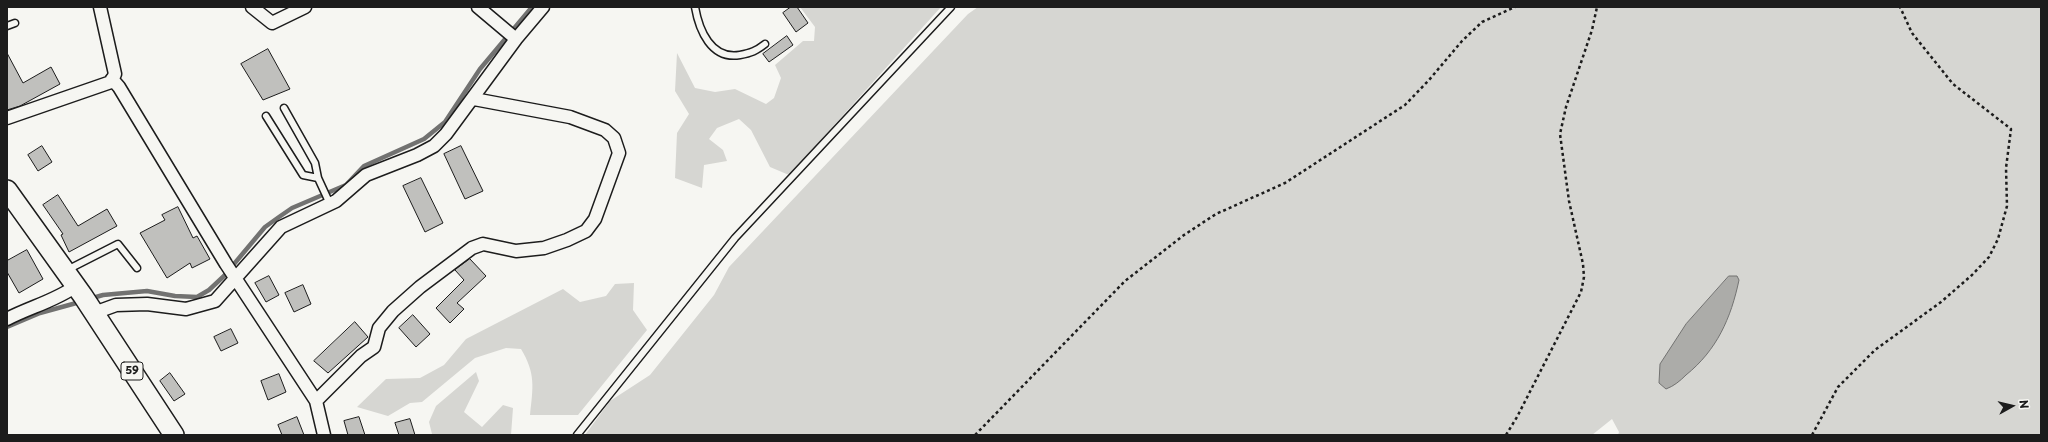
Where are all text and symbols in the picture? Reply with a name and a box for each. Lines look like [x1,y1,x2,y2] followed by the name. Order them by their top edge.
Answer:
[121,362,143,380] road number: 59
[1992,386,2032,426] north arrow
[2015,399,2033,410] text: N

